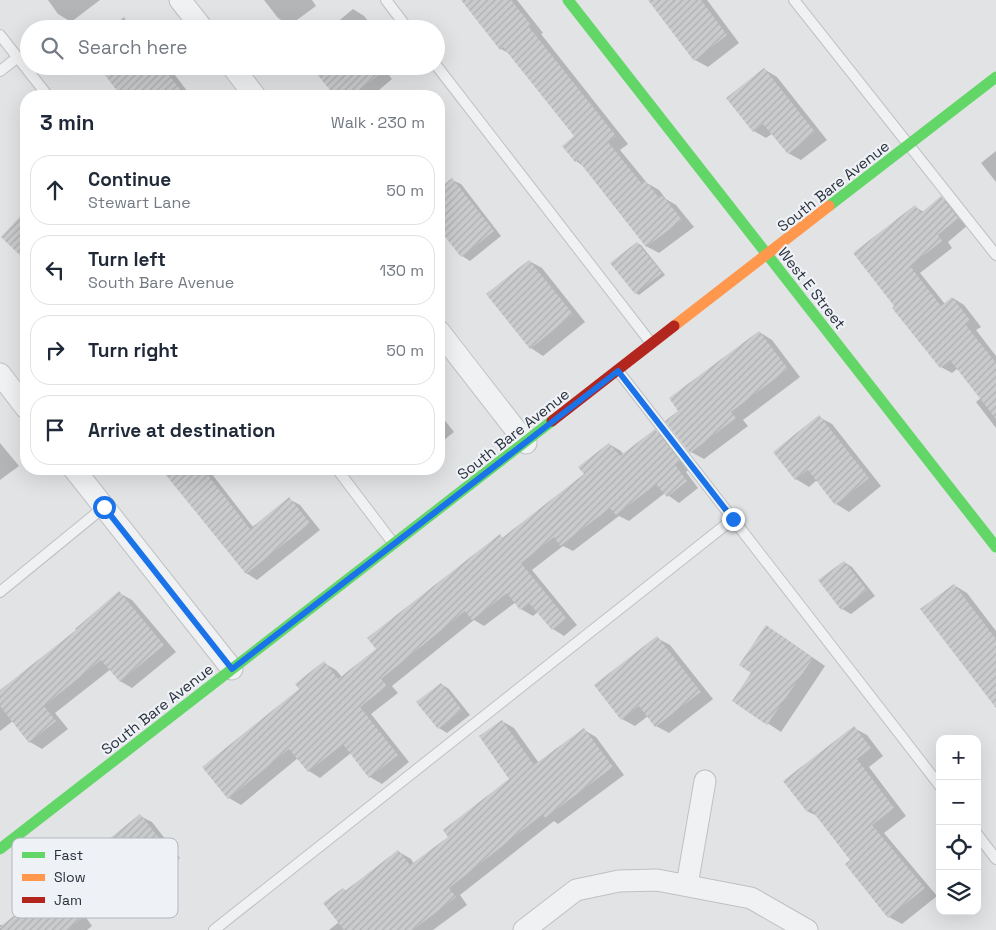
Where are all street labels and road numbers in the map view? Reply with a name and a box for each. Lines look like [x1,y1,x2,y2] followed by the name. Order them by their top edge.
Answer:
[773,136,893,236] street label: South Bare Avenue
[774,243,850,333] street label: West E Street
[453,384,573,484] street label: South Bare Avenue
[97,659,217,759] street label: South Bare Avenue

